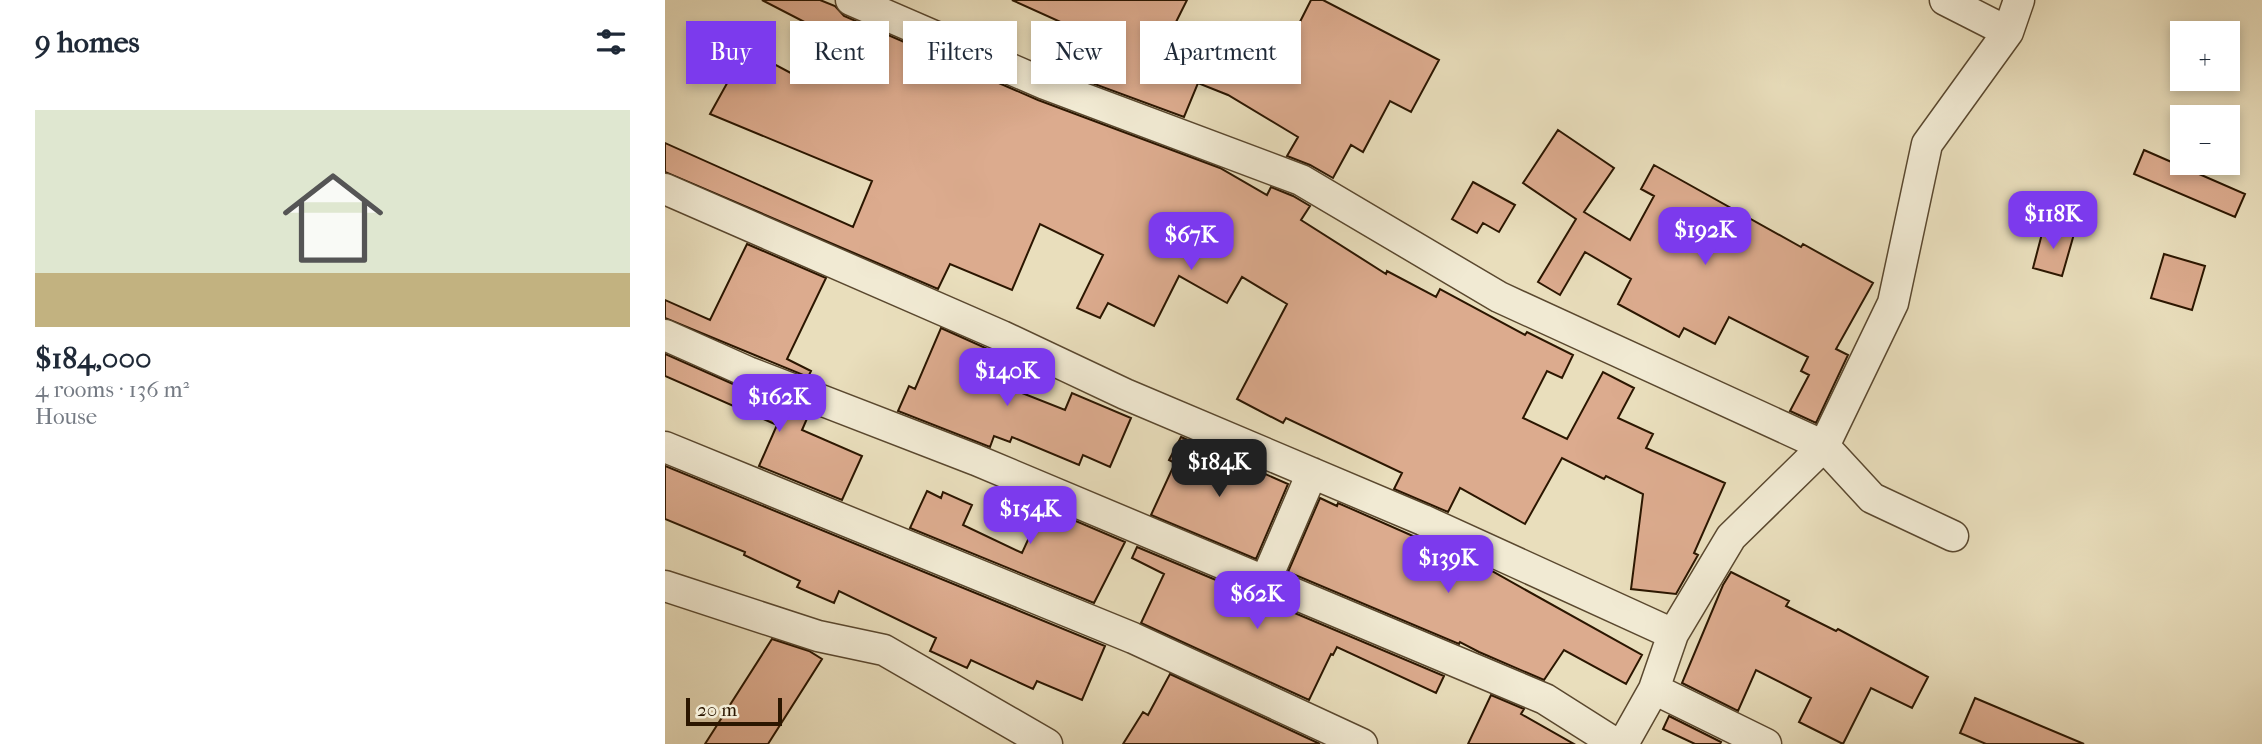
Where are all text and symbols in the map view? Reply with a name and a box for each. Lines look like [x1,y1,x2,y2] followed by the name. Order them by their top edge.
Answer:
[686,21,776,84] chip: Buy
[790,21,889,84] chip: Rent
[903,21,1017,84] chip: Filters
[1031,21,1126,84] chip: New
[1140,21,1301,84] chip: Apartment
[2170,21,2240,175] map controls
[2170,21,2240,91] button: +
[592,23,630,61] icon: filters
[35,25,140,60] text: 9 homes
[2170,105,2240,175] button: −
[270,155,396,281] icon: home
[2004,191,2102,251] pin: $118K
[2024,200,2082,227] text: $118K
[1656,208,1754,267] pin: $192K
[1150,212,1232,272] pin: $67K
[1674,216,1736,243] text: $192K
[1165,221,1217,248] text: $67K
[35,341,152,376] text: $184,000
[958,348,1056,408] pin: $140K
[975,357,1039,384] text: $140K
[730,374,828,434] pin: $162K
[35,376,189,403] text: 4 rooms · 136 m²
[748,383,810,410] text: $162K
[35,403,97,430] text: House
[1170,440,1268,499] pin: $184K
[1188,448,1250,475] text: $184K
[981,486,1079,546] pin: $154K
[999,495,1061,522] text: $154K
[1399,536,1497,595] pin: $139K
[1418,544,1478,571] text: $139K
[1216,572,1298,631] pin: $62K
[1230,580,1284,607] text: $62K
[686,695,782,727] scale bar
[697,699,737,721] text: 20 m

